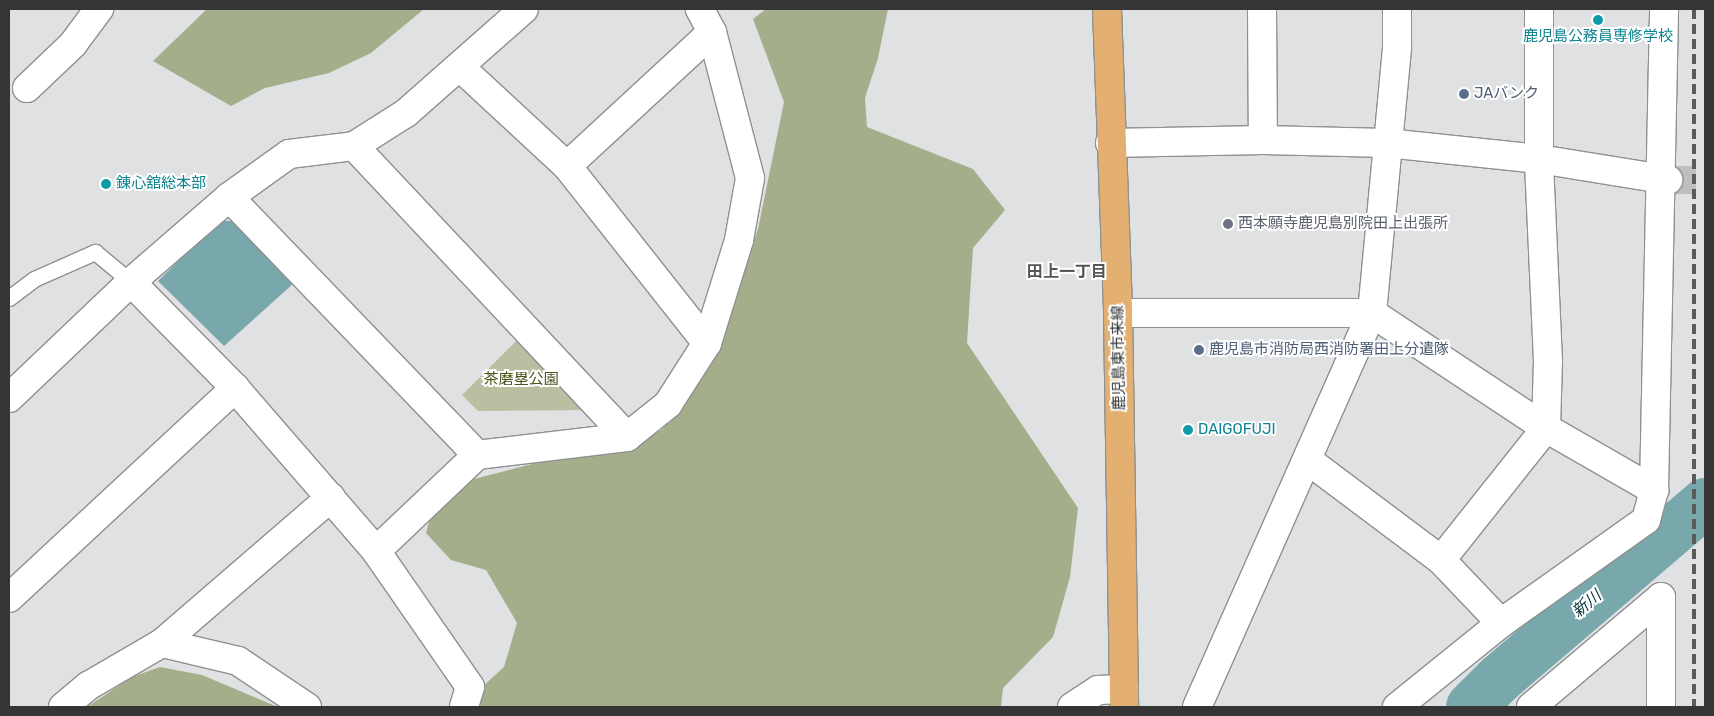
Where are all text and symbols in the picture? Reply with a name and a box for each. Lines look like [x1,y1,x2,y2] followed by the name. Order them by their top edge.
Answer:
[1592,14,1604,26] marker: 鹿児島公務員専修学校
[1523,28,1673,46] place label: 鹿児島公務員専修学校
[1474,85,1538,103] place label: JAバンク
[1458,88,1470,100] marker: JAバンク
[116,175,206,193] place label: 錬心舘総本部
[100,178,112,190] marker: 錬心舘総本部
[1238,215,1448,233] place label: 西本願寺鹿児島別院田上出張所
[1222,218,1234,230] marker: 西本願寺鹿児島別院田上出張所
[1027,262,1107,282] district label: 田上一丁目
[1109,305,1129,411] street label: 鹿児島東市来線
[1209,341,1449,359] place label: 鹿児島市消防局西消防署田上分遣隊
[1193,344,1205,356] marker: 鹿児島市消防局西消防署田上分遣隊
[484,371,558,389] park label: 茶磨塁公園
[1198,421,1276,439] place label: DAIGOFUJI
[1182,424,1194,436] marker: DAIGOFUJI
[1569,586,1605,622] water label: 新川

